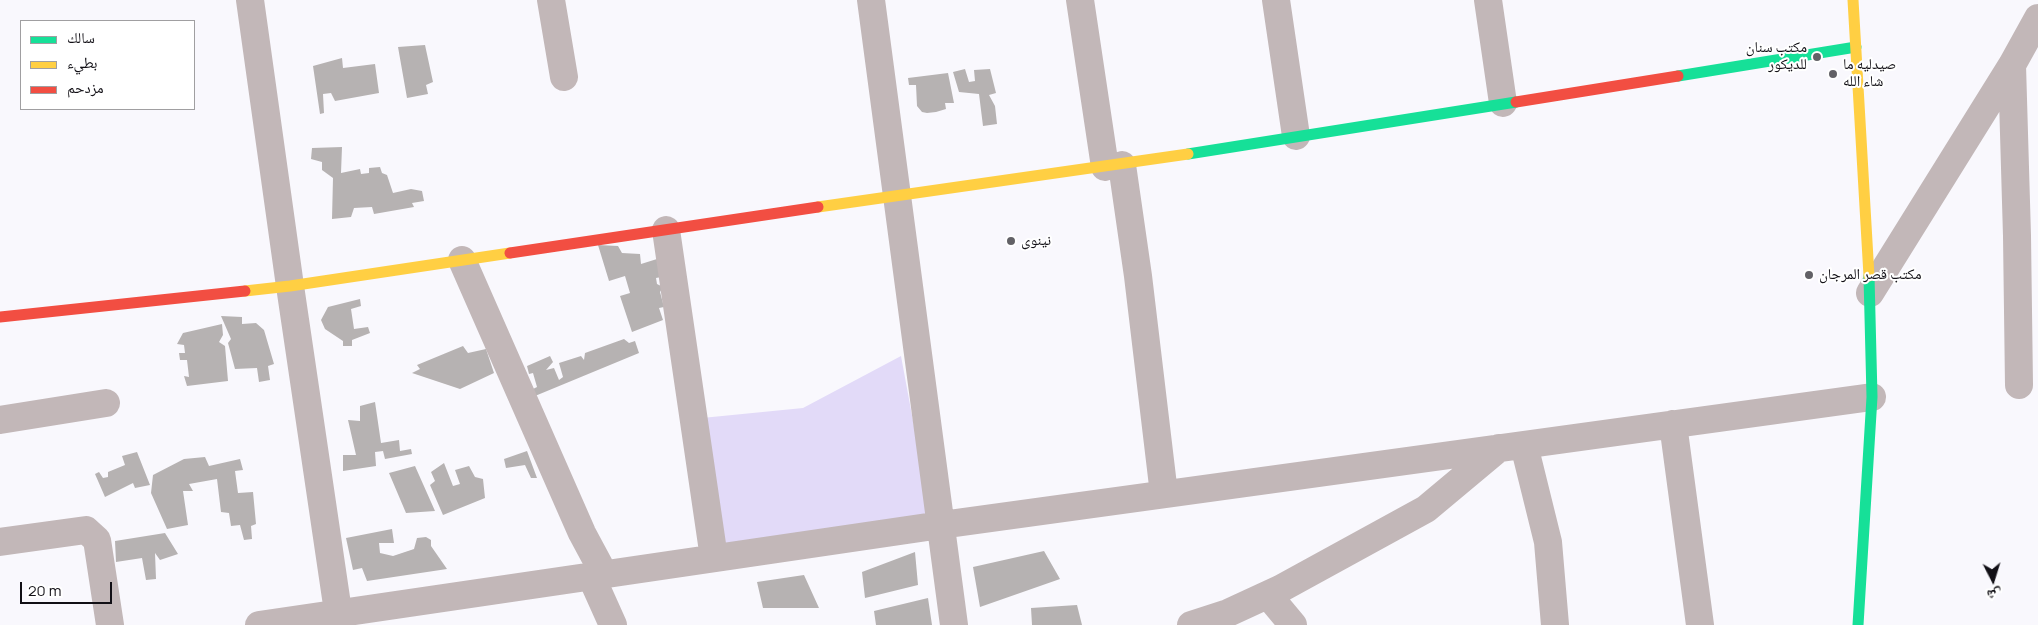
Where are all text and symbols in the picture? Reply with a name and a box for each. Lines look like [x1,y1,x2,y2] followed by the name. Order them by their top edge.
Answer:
[20,20,195,110] legend
[67,27,95,48] text: سالك
[1746,39,1807,74] place label: مكتب سنان للديكور
[1811,51,1823,63] marker: مكتب سنان للديكور
[67,52,97,73] text: بطيء
[1843,56,1896,91] place label: صيدليه ما شاء الله
[1827,68,1839,80] marker: صيدليه ما شاء الله
[67,77,104,98] text: مزدحم
[1021,232,1051,250] place label: نينوى
[1005,235,1017,247] marker: نينوى
[1819,266,1922,284] place label: مكتب قصر المرجان
[1803,269,1815,281] marker: مكتب قصر المرجان
[1968,555,2018,605] north arrow
[22,572,115,604] scale bar
[28,580,61,601] text: 20 m
[1986,585,2003,606] text: ش

